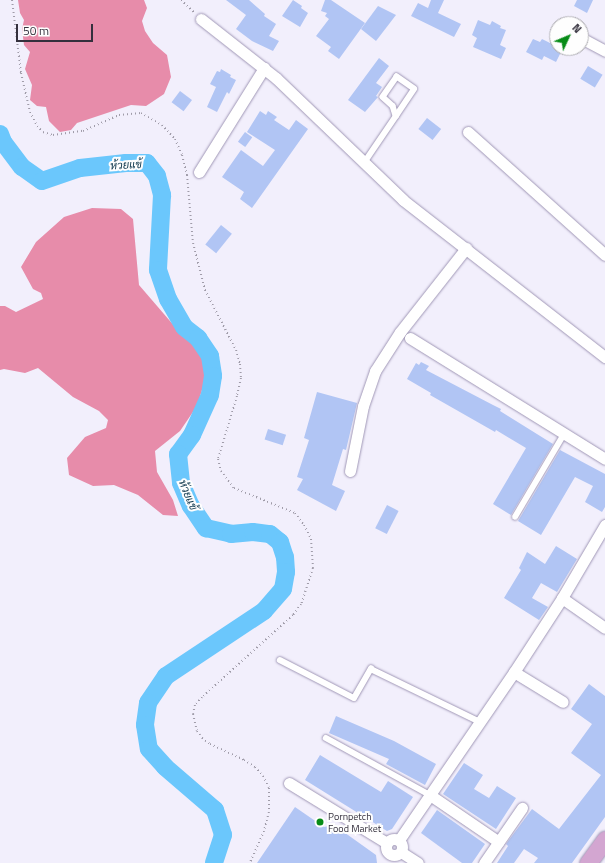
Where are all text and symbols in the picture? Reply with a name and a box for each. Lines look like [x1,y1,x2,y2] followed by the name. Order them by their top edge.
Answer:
[18,16,95,42] scale bar
[549,16,589,56] north arrow
[569,20,585,37] text: N
[23,21,49,40] text: 50 m
[110,158,142,172] water label: ห้วยแข้
[176,478,200,512] water label: ห้วยแข้
[328,810,381,834] place label: Pornpetch Food Market
[315,817,325,827] marker: Pornpetch Food Market

